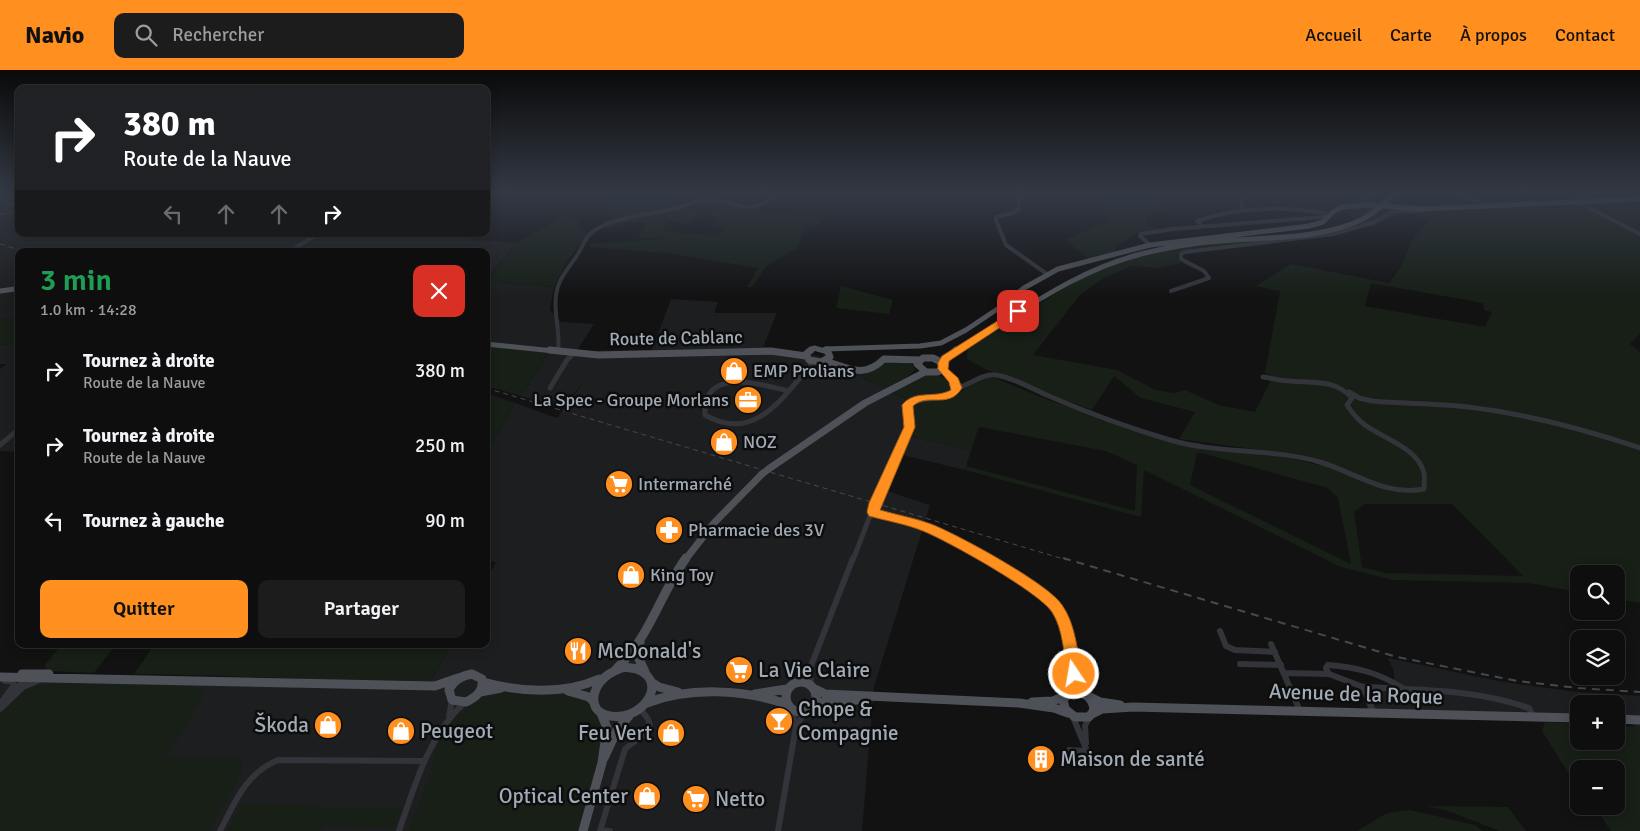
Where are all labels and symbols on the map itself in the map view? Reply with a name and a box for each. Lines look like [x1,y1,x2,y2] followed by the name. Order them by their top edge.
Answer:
[997,290,1039,332] pin
[609,326,743,350] street label: Route de Cablanc
[719,356,749,386] shop icon: EMP Prolians
[753,360,854,382] place label: EMP Prolians
[733,385,763,415] office icon: La Spec - Groupe Morlans
[533,389,729,411] place label: La Spec - Groupe Morlans
[709,427,739,457] shop icon: NOZ
[743,431,777,453] place label: NOZ
[604,469,634,499] supermarket icon: Intermarché
[638,473,732,495] place label: Intermarché
[654,515,684,545] pharmacy icon: Pharmacie des 3V
[688,519,825,541] place label: Pharmacie des 3V
[616,560,646,590] shop icon: King Toy
[650,564,714,586] place label: King Toy
[563,636,593,666] restaurant icon: McDonald's
[597,638,701,664] place label: McDonald's
[1047,647,1099,699] position arrow
[724,655,754,685] supermarket icon: La Vie Claire
[758,657,870,683] place label: La Vie Claire
[1268,678,1444,710] street label: Avenue de la Roque
[798,696,899,746] place label: Chope & Compagnie
[764,706,794,736] bar icon: Chope & Compagnie
[313,710,343,740] shop icon: Škoda
[255,712,309,738] place label: Škoda
[386,716,416,746] shop icon: Peugeot
[420,718,493,744] place label: Peugeot
[656,718,686,748] shop icon: Feu Vert
[578,720,652,746] place label: Feu Vert
[1026,744,1056,774] building icon: Maison de santé
[1060,746,1205,772] place label: Maison de santé
[632,781,662,811] shop icon: Optical Center
[499,783,628,809] place label: Optical Center
[681,784,711,814] supermarket icon: Netto
[715,786,765,812] place label: Netto

